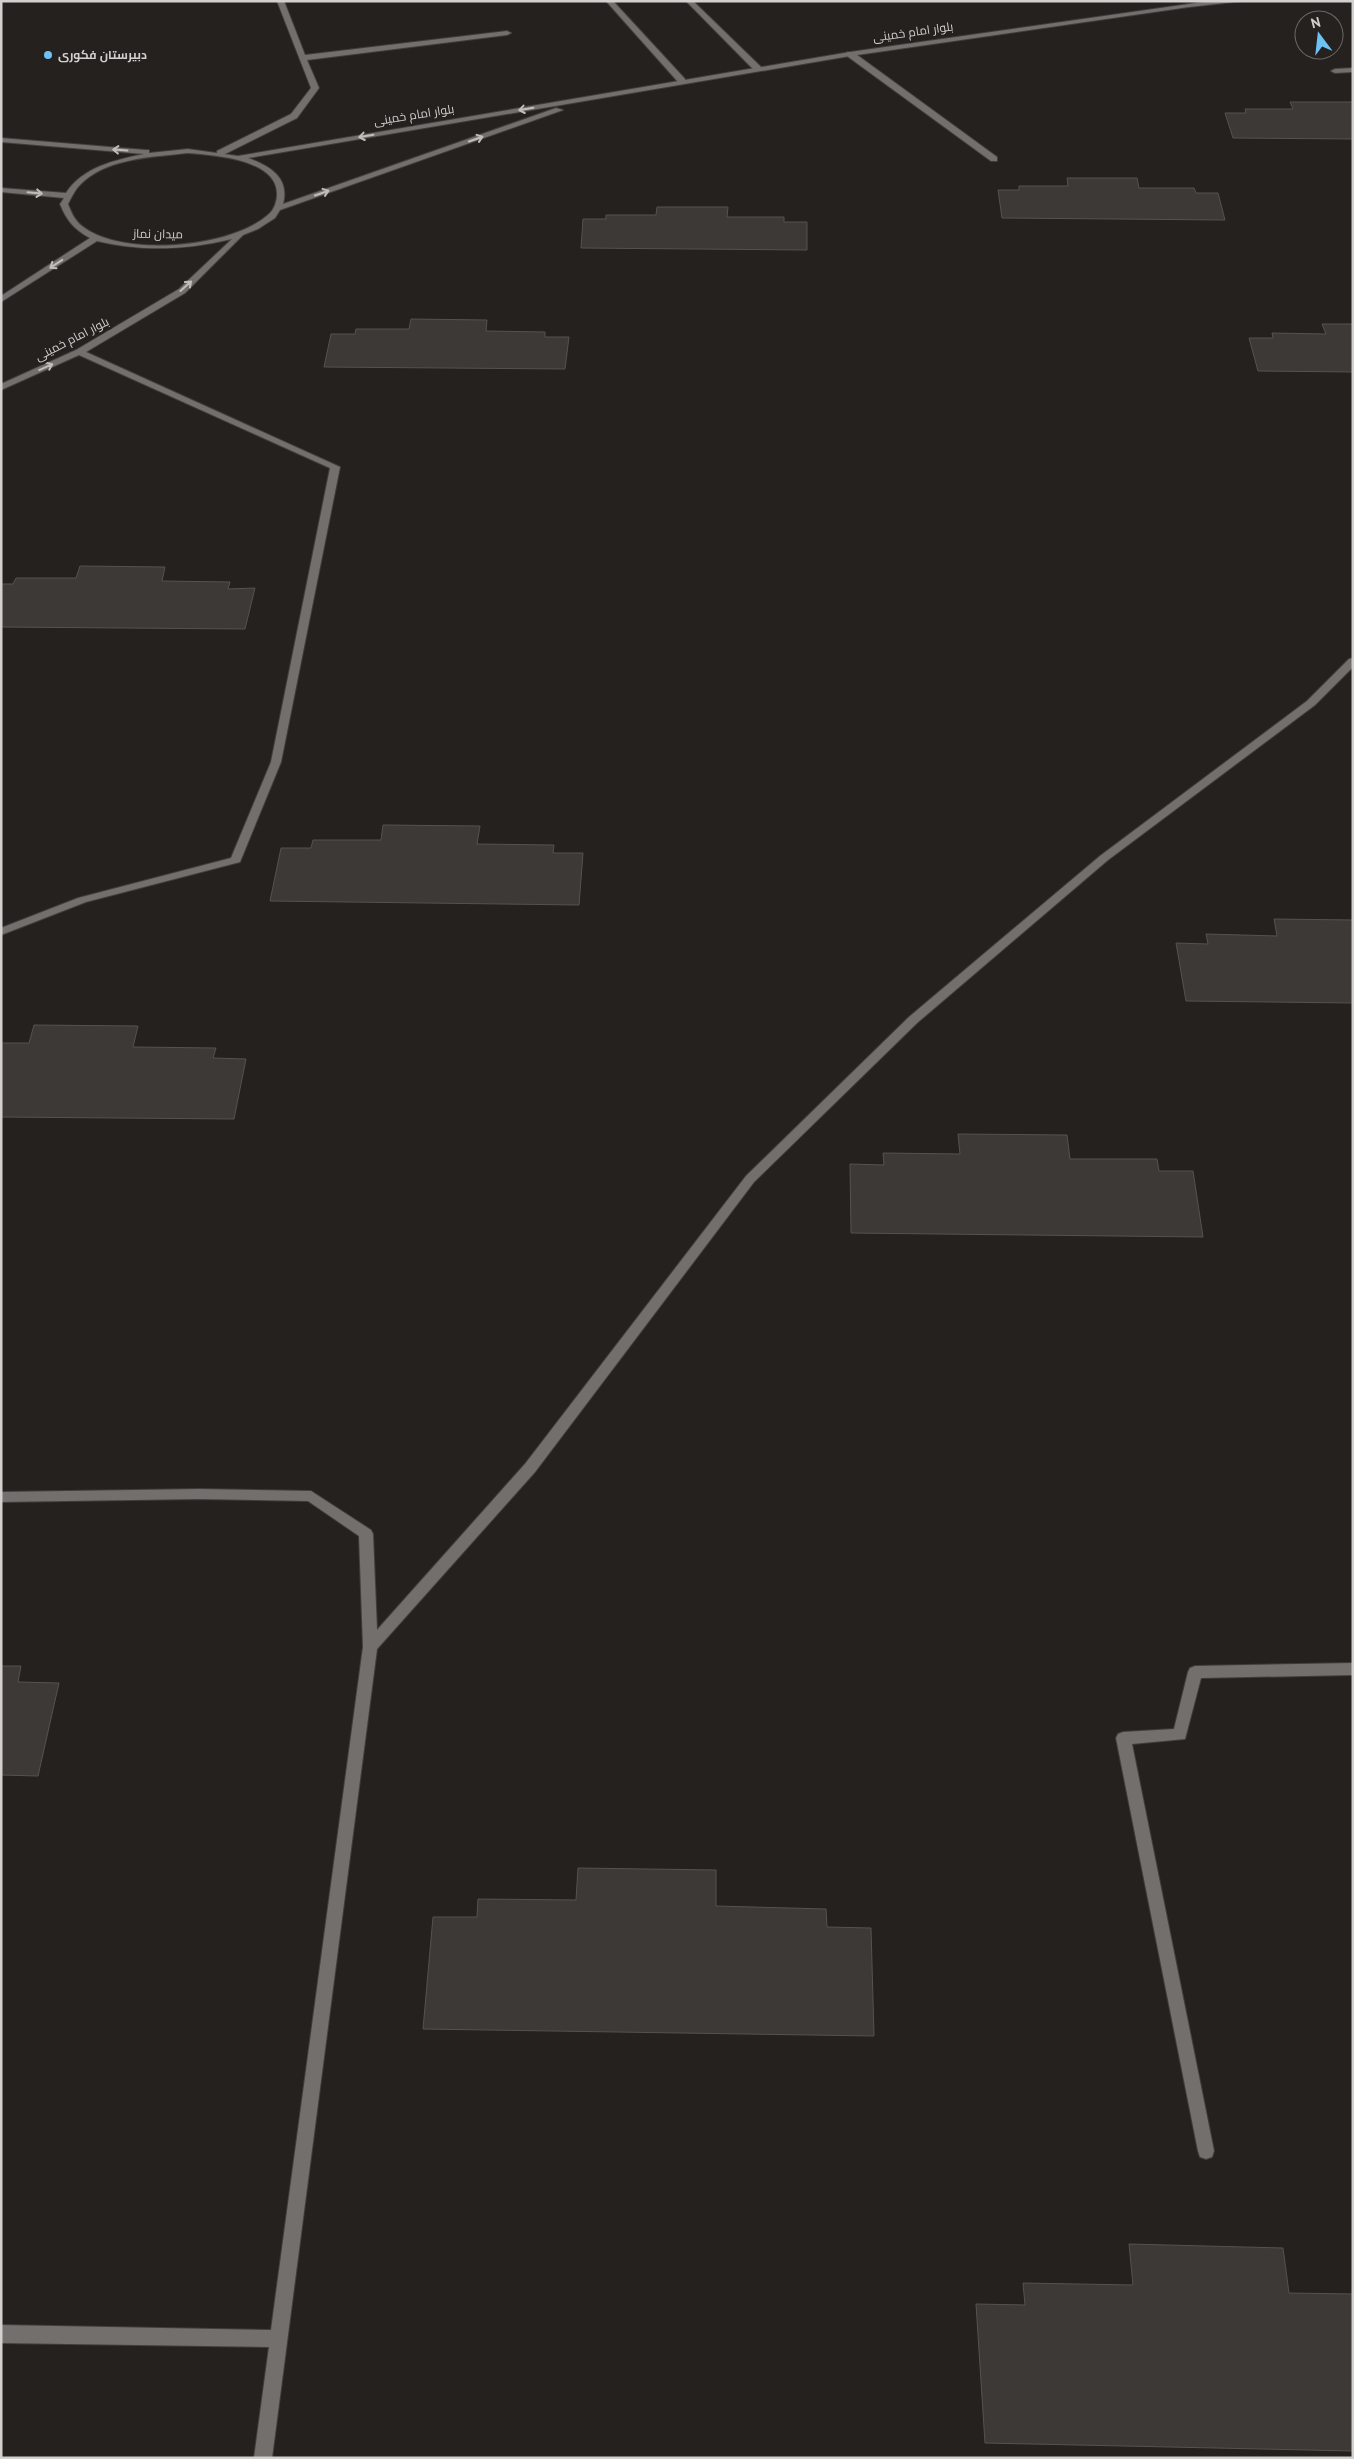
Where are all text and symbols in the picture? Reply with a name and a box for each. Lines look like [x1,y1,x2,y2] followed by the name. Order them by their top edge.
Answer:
[1294,10,1344,60] north arrow
[1309,13,1322,32] text: N
[872,18,954,46] street label: بلوار امام خمینی
[58,47,147,63] place label: دبیرستان فکوری
[42,49,54,61] marker: دبیرستان فکوری
[373,101,455,129] street label: بلوار امام خمینی
[519,105,535,115] one-way arrow
[358,131,374,141] one-way arrow
[468,134,483,143] one-way arrow
[112,145,128,155] one-way arrow
[27,188,43,197] one-way arrow
[314,188,330,197] one-way arrow
[132,226,183,241] street label: میدان نماز
[50,259,64,269] one-way arrow
[180,281,193,292] one-way arrow
[32,313,112,365] street label: بلوار امام خمینی
[38,362,53,371] one-way arrow

